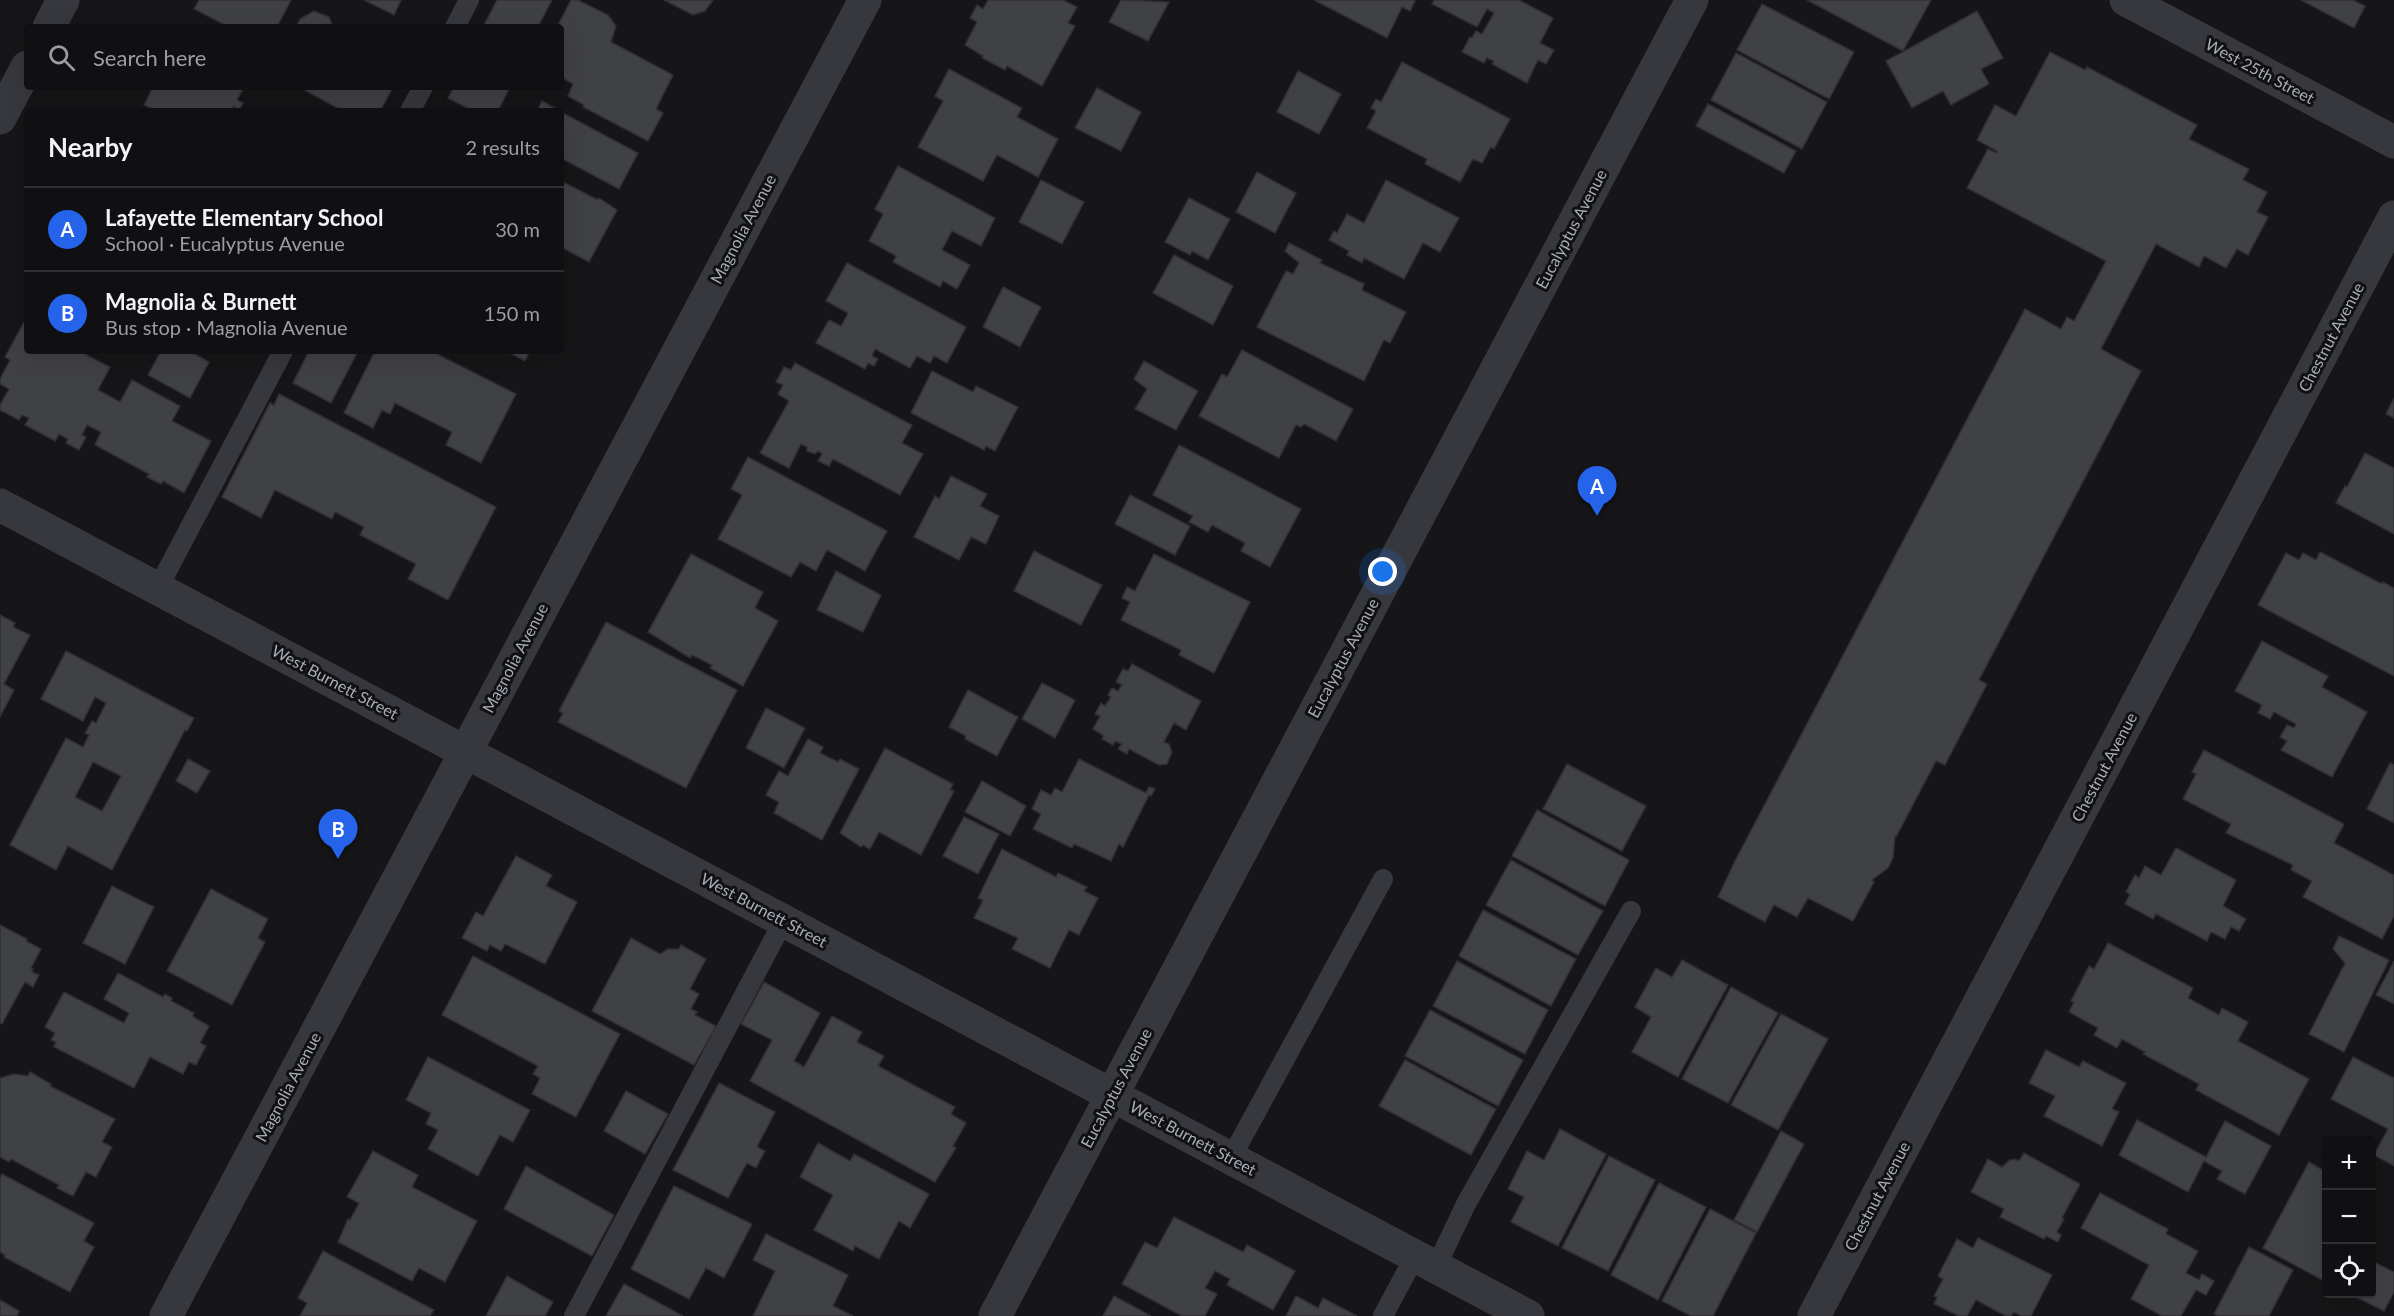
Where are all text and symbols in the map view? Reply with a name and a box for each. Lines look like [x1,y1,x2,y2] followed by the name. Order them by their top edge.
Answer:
[24,24,564,90] search box
[2203,34,2318,107] street label: West 25th Street
[45,41,78,74] icon: search
[93,44,206,71] text: Search here
[48,131,133,163] text: Nearby
[465,135,540,159] text: 2 results
[1531,166,1610,292] street label: Eucalyptus Avenue
[706,171,779,287] street label: Magnolia Avenue
[105,204,383,231] text: Lafayette Elementary School
[61,217,74,241] text: A
[495,217,540,241] text: 30 m
[105,231,345,255] text: School · Eucalyptus Avenue
[2294,279,2367,395] street label: Chestnut Avenue
[105,288,297,315] text: Magnolia & Burnett
[61,301,74,325] text: B
[484,301,540,325] text: 150 m
[105,315,348,339] text: Bus stop · Magnolia Avenue
[1578,466,1616,516] pin: A
[1368,557,1397,586] your location
[1303,595,1382,721] street label: Eucalyptus Avenue
[478,600,551,716] street label: Magnolia Avenue
[269,640,402,723] street label: West Burnett Street
[2067,709,2140,825] street label: Chestnut Avenue
[318,810,358,859] pin: B
[698,868,831,951] street label: West Burnett Street
[1076,1025,1155,1151] street label: Eucalyptus Avenue
[251,1029,324,1145] street label: Magnolia Avenue
[1127,1096,1260,1179] street label: West Burnett Street
[2322,1136,2376,1298] map controls
[2322,1136,2376,1190] button: +
[1840,1138,1913,1254] street label: Chestnut Avenue
[2322,1190,2376,1244] button: −
[2322,1244,2376,1298] button: locate

